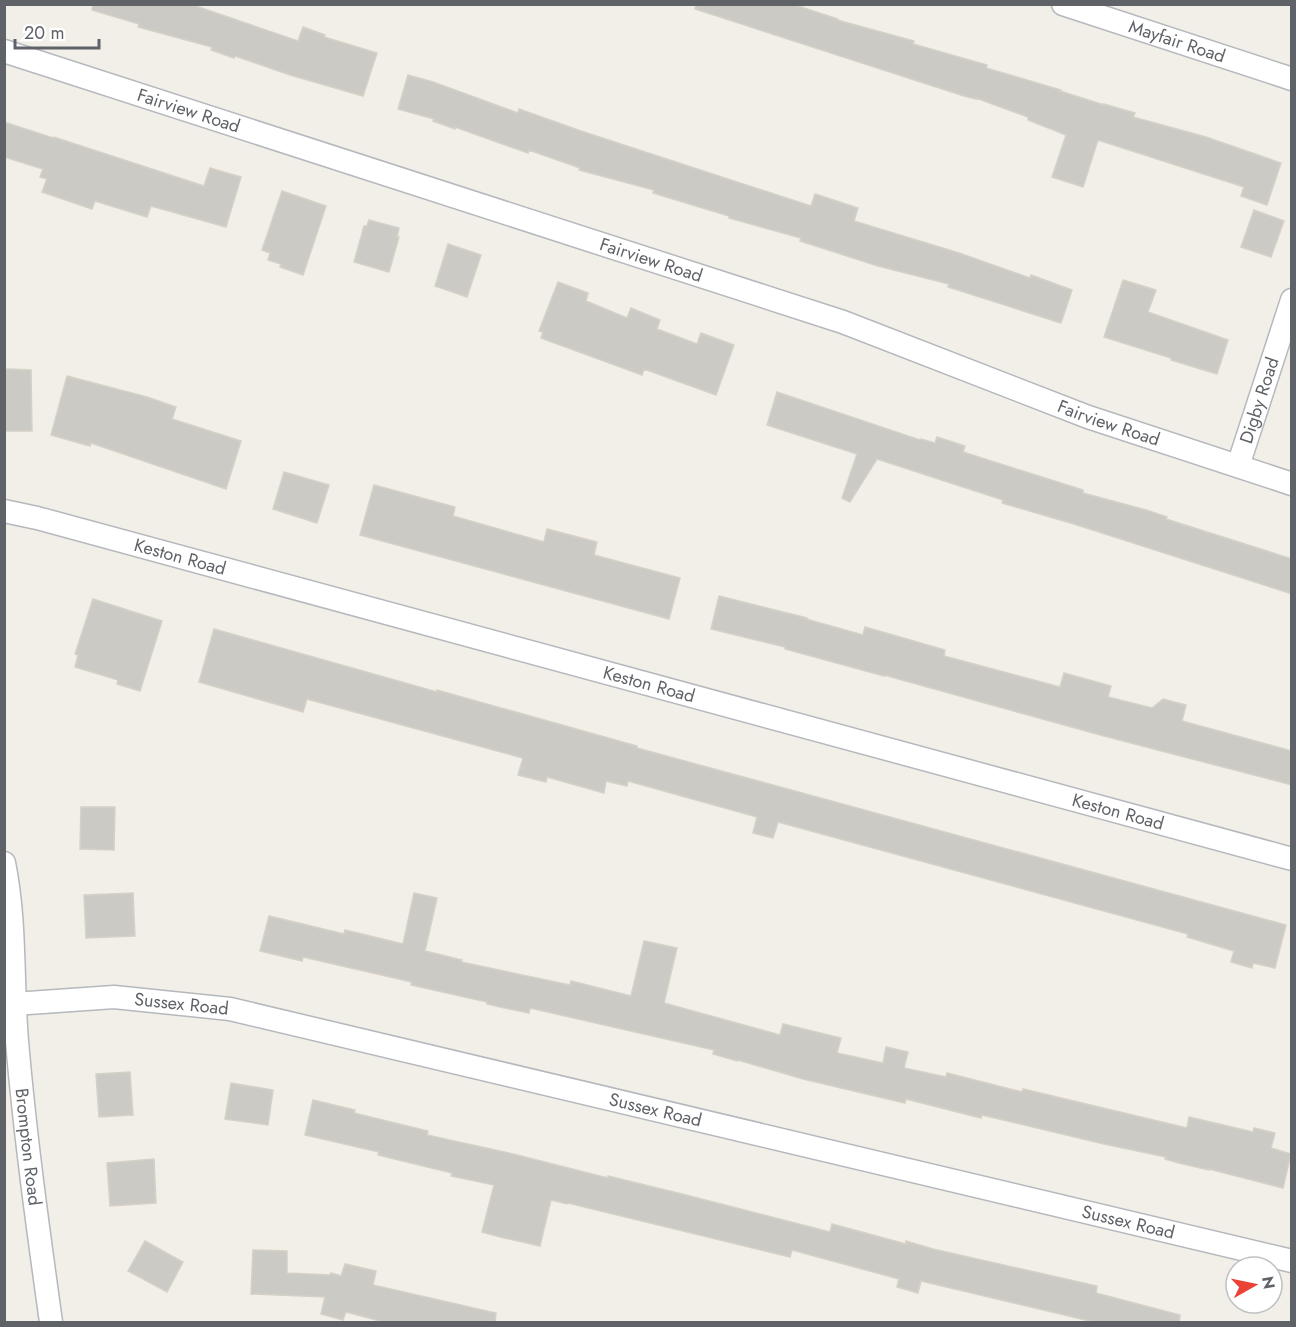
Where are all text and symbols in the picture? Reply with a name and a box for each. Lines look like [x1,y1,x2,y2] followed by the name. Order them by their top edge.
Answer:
[15,12,99,50] scale bar
[1125,13,1229,69] street label: Mayfair Road
[24,20,64,46] text: 20 m
[134,82,243,139] street label: Fairview Road
[596,231,706,289] street label: Fairview Road
[1233,354,1286,447] street label: Digby Road
[1054,393,1163,453] street label: Fairview Road
[131,532,229,582] street label: Keston Road
[600,659,698,709] street label: Keston Road
[1069,787,1167,837] street label: Keston Road
[133,986,230,1022] street label: Sussex Road
[606,1086,704,1134] street label: Sussex Road
[8,1087,48,1207] street label: Brompton Road
[1079,1199,1177,1246] street label: Sussex Road
[1224,1255,1284,1315] north arrow
[1256,1275,1281,1291] text: N

